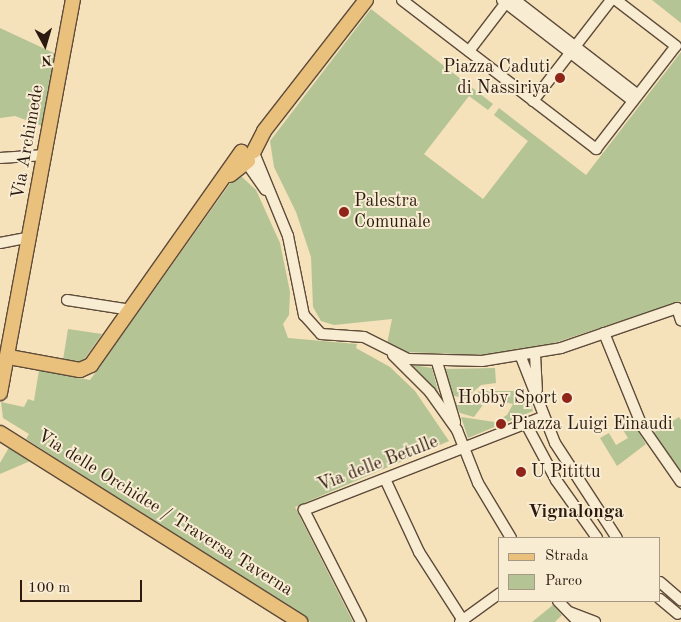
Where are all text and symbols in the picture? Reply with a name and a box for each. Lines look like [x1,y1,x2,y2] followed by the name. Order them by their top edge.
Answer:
[20,20,70,70] north arrow
[41,52,53,67] text: N
[443,57,550,100] place label: Piazza Caduti di Nassiriya
[554,72,566,84] marker: Piazza Caduti di Nassiriya
[7,83,49,201] street label: Via Archimede
[354,191,431,233] place label: Palestra Comunale
[338,206,350,218] marker: Palestra Comunale
[458,387,557,409] place label: Hobby Sport
[561,392,573,404] marker: Hobby Sport
[511,413,673,435] place label: Piazza Luigi Einaudi
[495,418,507,430] marker: Piazza Luigi Einaudi
[33,425,297,601] street label: Via delle Orchidee / Traversa Taverna
[315,431,441,497] street label: Via delle Betulle
[531,461,601,483] place label: U Pitittu
[515,466,527,478] marker: U Pitittu
[528,502,624,524] district label: Vignalonga
[498,537,661,602] legend
[545,549,588,564] text: Strada
[22,570,145,602] scale bar
[545,574,582,589] text: Parco
[28,581,70,596] text: 100 m

